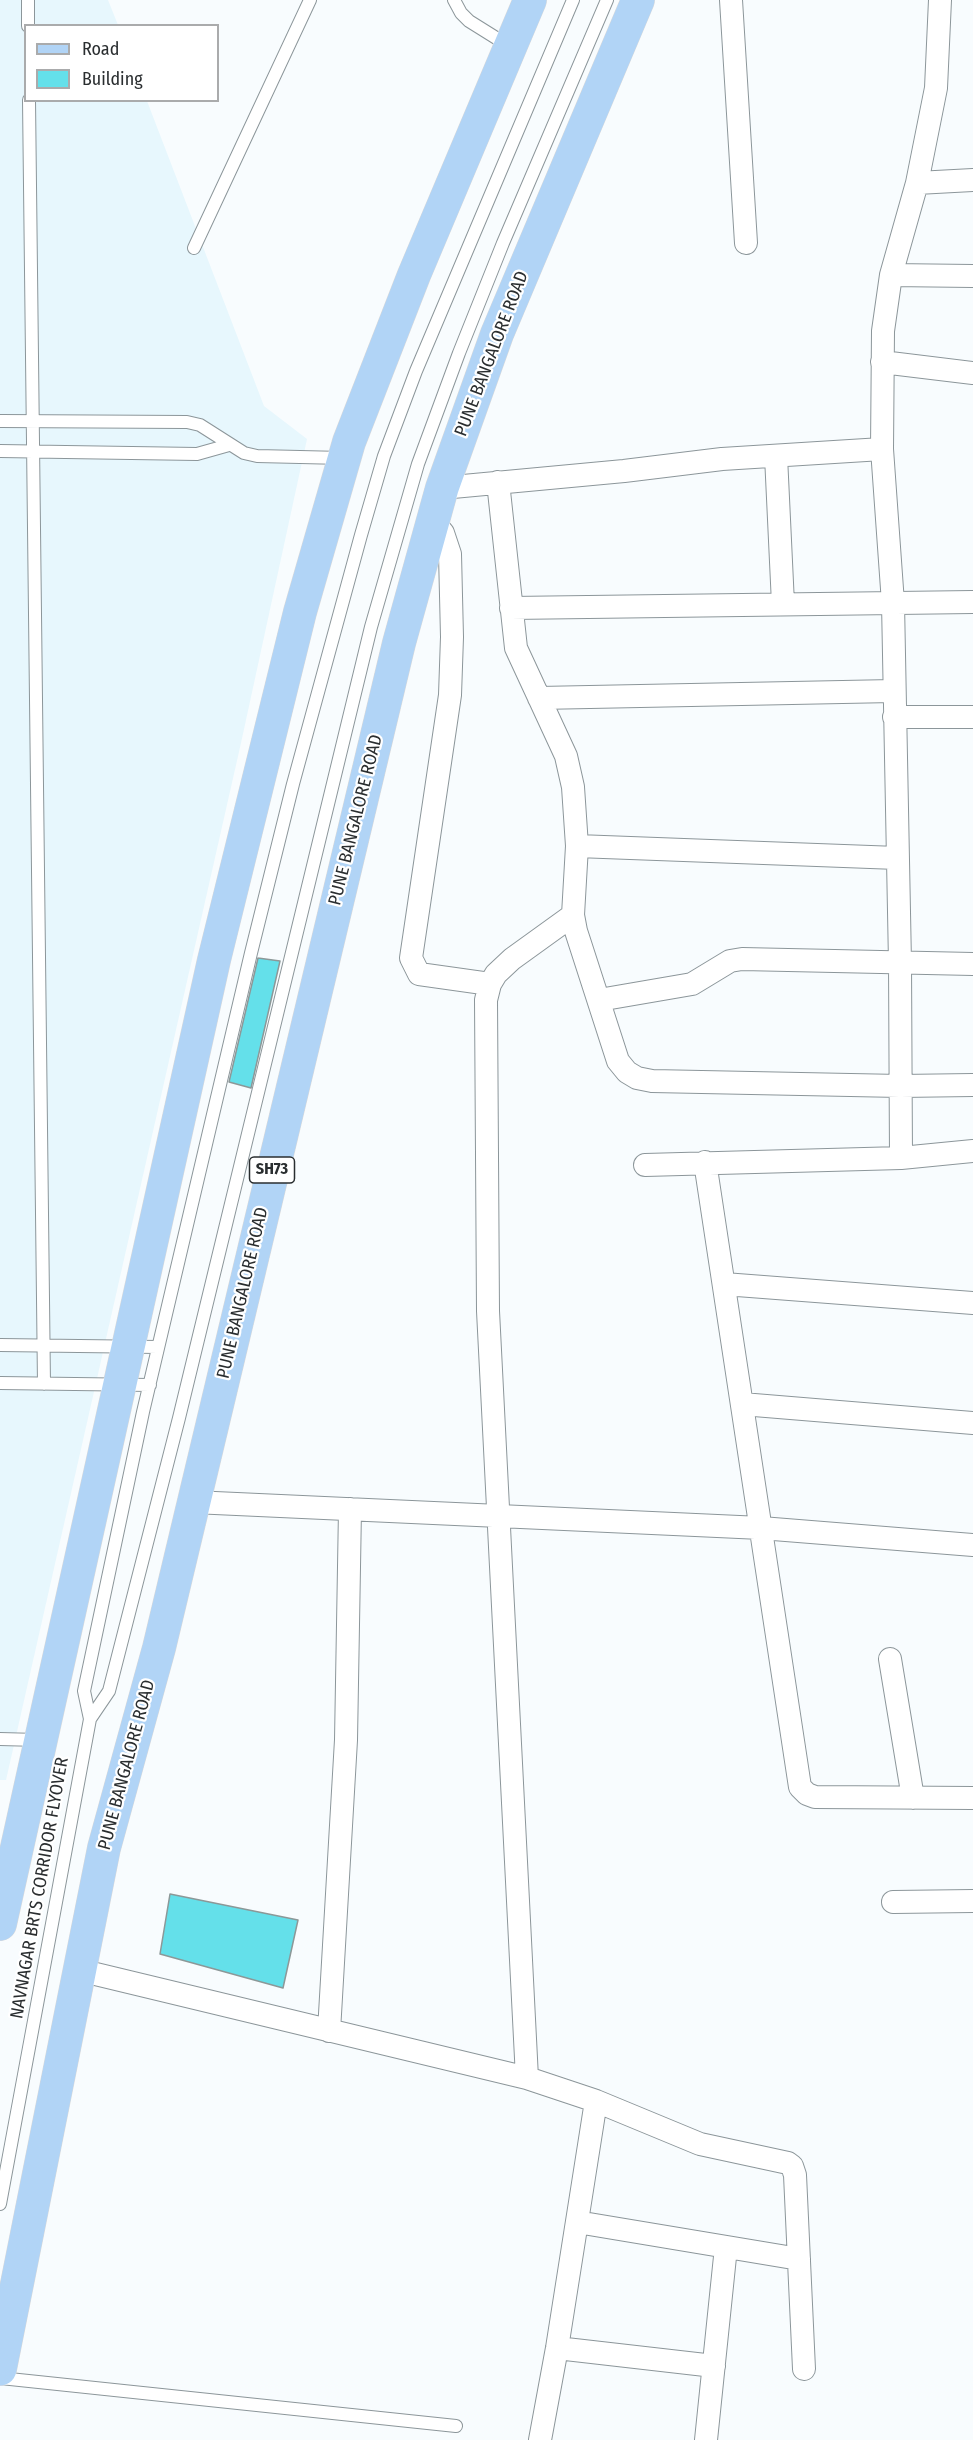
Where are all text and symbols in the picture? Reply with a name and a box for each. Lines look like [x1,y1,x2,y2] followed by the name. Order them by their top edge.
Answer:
[24,24,219,102] legend
[82,38,119,60] text: Road
[82,68,143,90] text: Building
[451,268,533,440] street label: PUNE BANGALORE ROAD
[324,732,388,908] street label: PUNE BANGALORE ROAD
[250,1157,294,1183] road number: SH73
[213,1205,273,1381] street label: PUNE BANGALORE ROAD
[94,1678,160,1852] street label: PUNE BANGALORE ROAD
[6,1756,74,2020] street label: NAVNAGAR BRTS CORRIDOR FLYOVER

